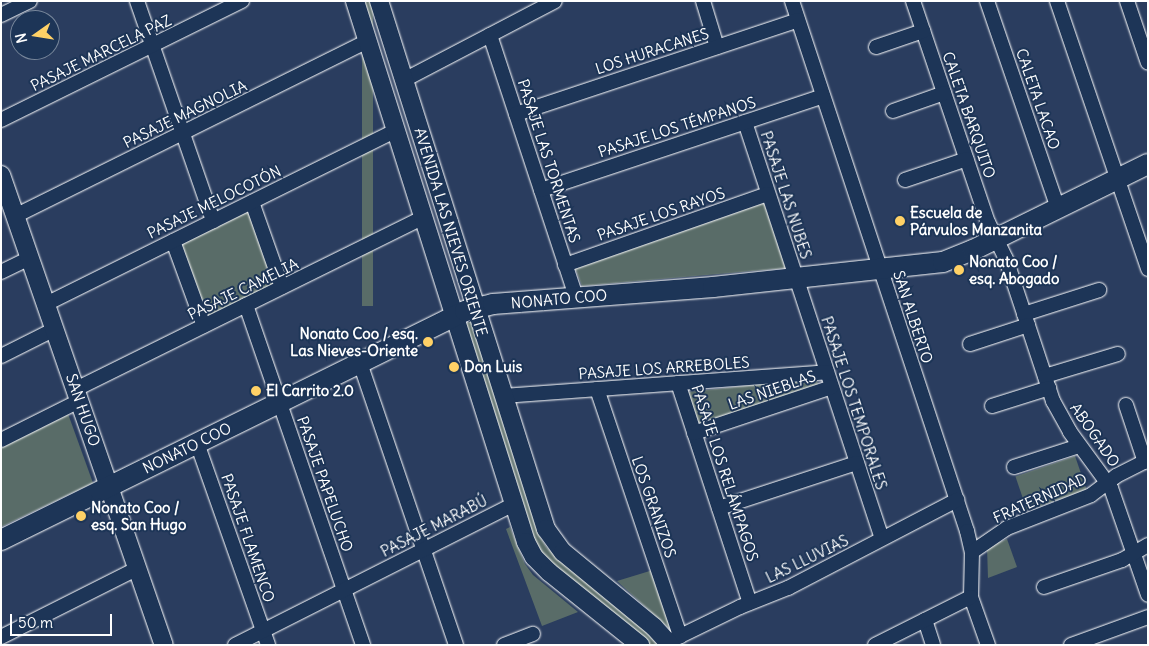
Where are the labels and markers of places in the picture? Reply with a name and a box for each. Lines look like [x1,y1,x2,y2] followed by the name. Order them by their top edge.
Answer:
[910,203,1042,238] place label: Escuela de Párvulos Manzanita
[894,215,906,227] marker: Escuela de Párvulos Manzanita
[969,252,1059,287] place label: Nonato Coo / esq. Abogado
[953,264,965,276] marker: Nonato Coo / esq. Abogado
[290,324,418,359] place label: Nonato Coo / esq. Las Nieves-Oriente
[422,336,434,348] marker: Nonato Coo / esq. Las Nieves-Oriente
[464,358,522,376] place label: Don Luis
[448,361,460,373] marker: Don Luis
[266,382,354,400] place label: El Carrito 2.0
[250,385,262,397] marker: El Carrito 2.0
[91,498,186,533] place label: Nonato Coo / esq. San Hugo
[75,510,87,522] marker: Nonato Coo / esq. San Hugo

